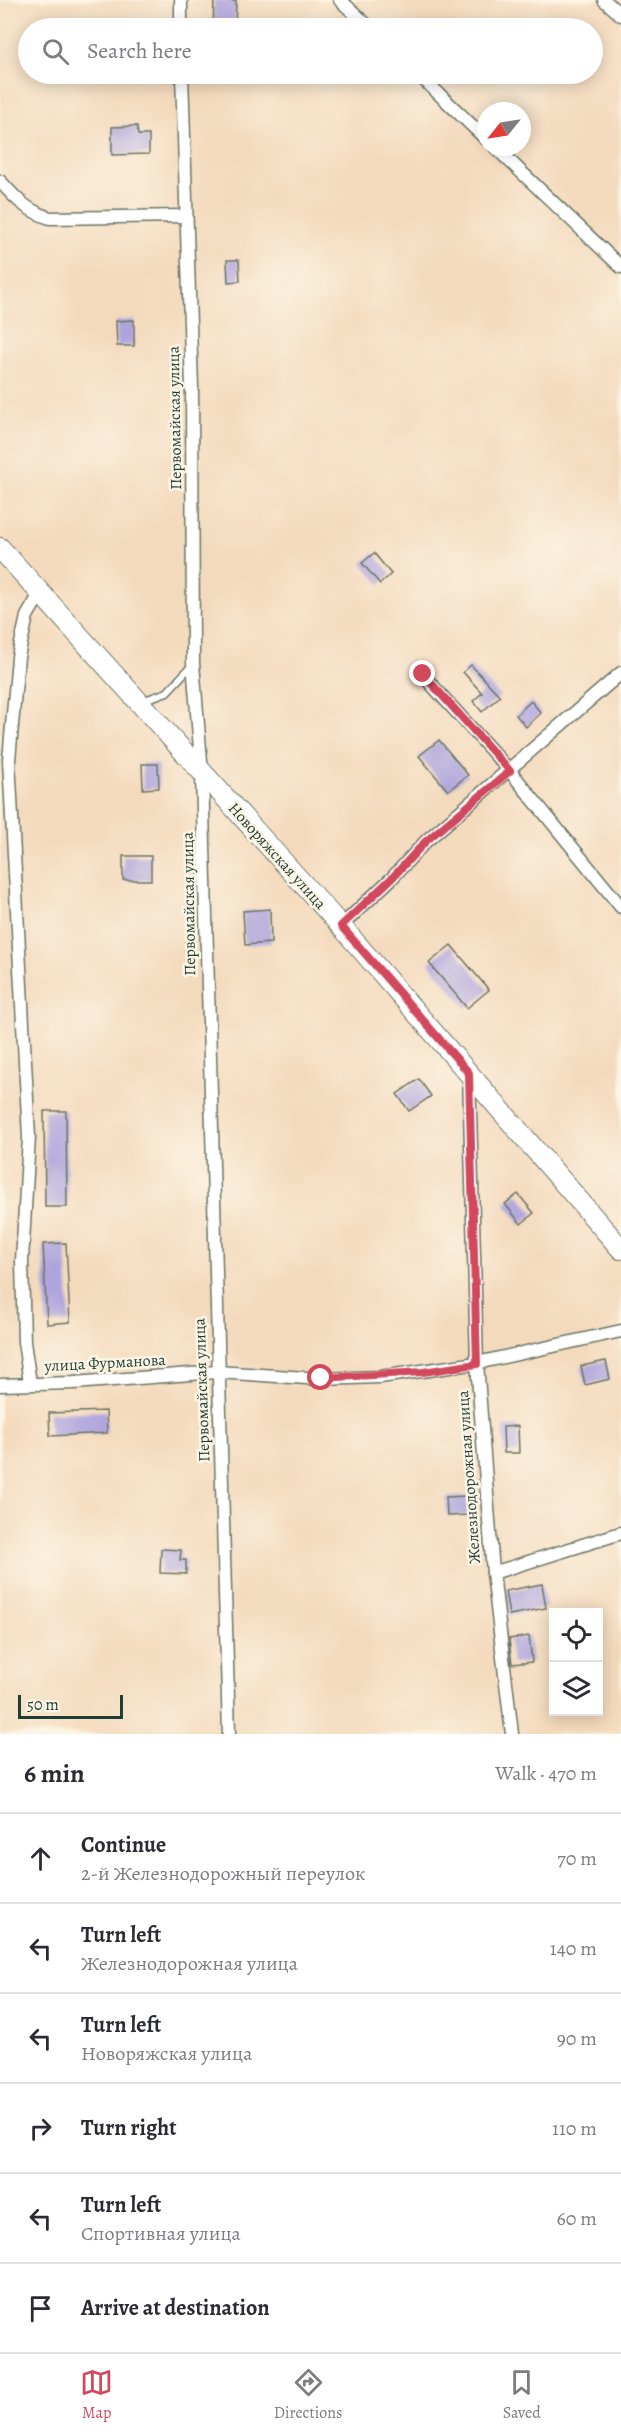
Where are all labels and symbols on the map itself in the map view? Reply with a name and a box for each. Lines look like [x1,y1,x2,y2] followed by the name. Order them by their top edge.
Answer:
[477,102,531,156] north arrow
[163,345,187,490] street label: Первомайская улица
[409,660,435,686] route end
[223,798,331,915] street label: Новоряжская улица
[177,831,201,976] street label: Первомайская улица
[188,1317,216,1462] street label: Первомайская улица
[43,1349,167,1377] street label: улица Фурманова
[307,1364,333,1390] route start
[452,1389,486,1564] street label: Железнодорожная улица
[18,1692,123,1720] scale bar

